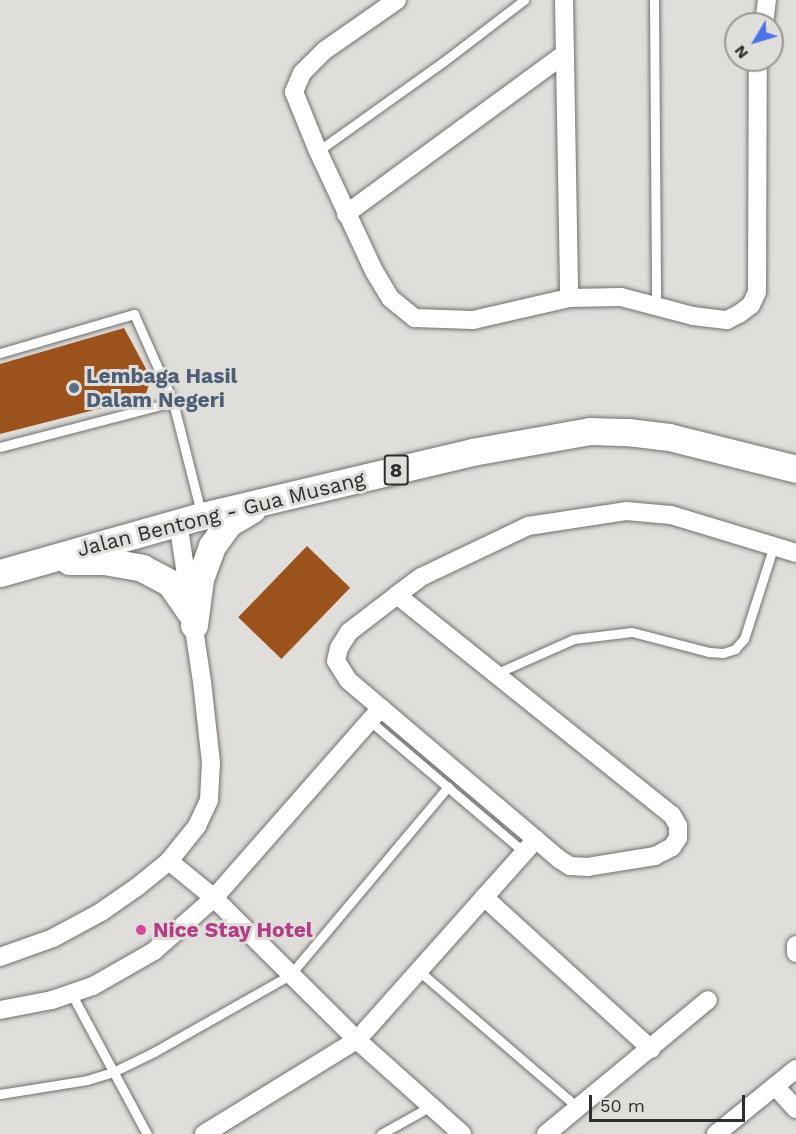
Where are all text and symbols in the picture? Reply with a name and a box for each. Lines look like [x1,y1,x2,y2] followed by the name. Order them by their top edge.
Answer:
[724,12,784,72] north arrow
[730,42,752,63] text: N
[86,363,238,413] place label: Lembaga Hasil Dalam Negeri
[67,381,81,395] marker: Lembaga Hasil Dalam Negeri
[382,453,410,487] road number: 8
[74,466,368,562] street label: Jalan Bentong - Gua Musang
[153,917,313,943] place label: Nice Stay Hotel
[134,923,148,937] marker: Nice Stay Hotel
[592,1083,748,1121] scale bar
[600,1095,645,1116] text: 50 m

